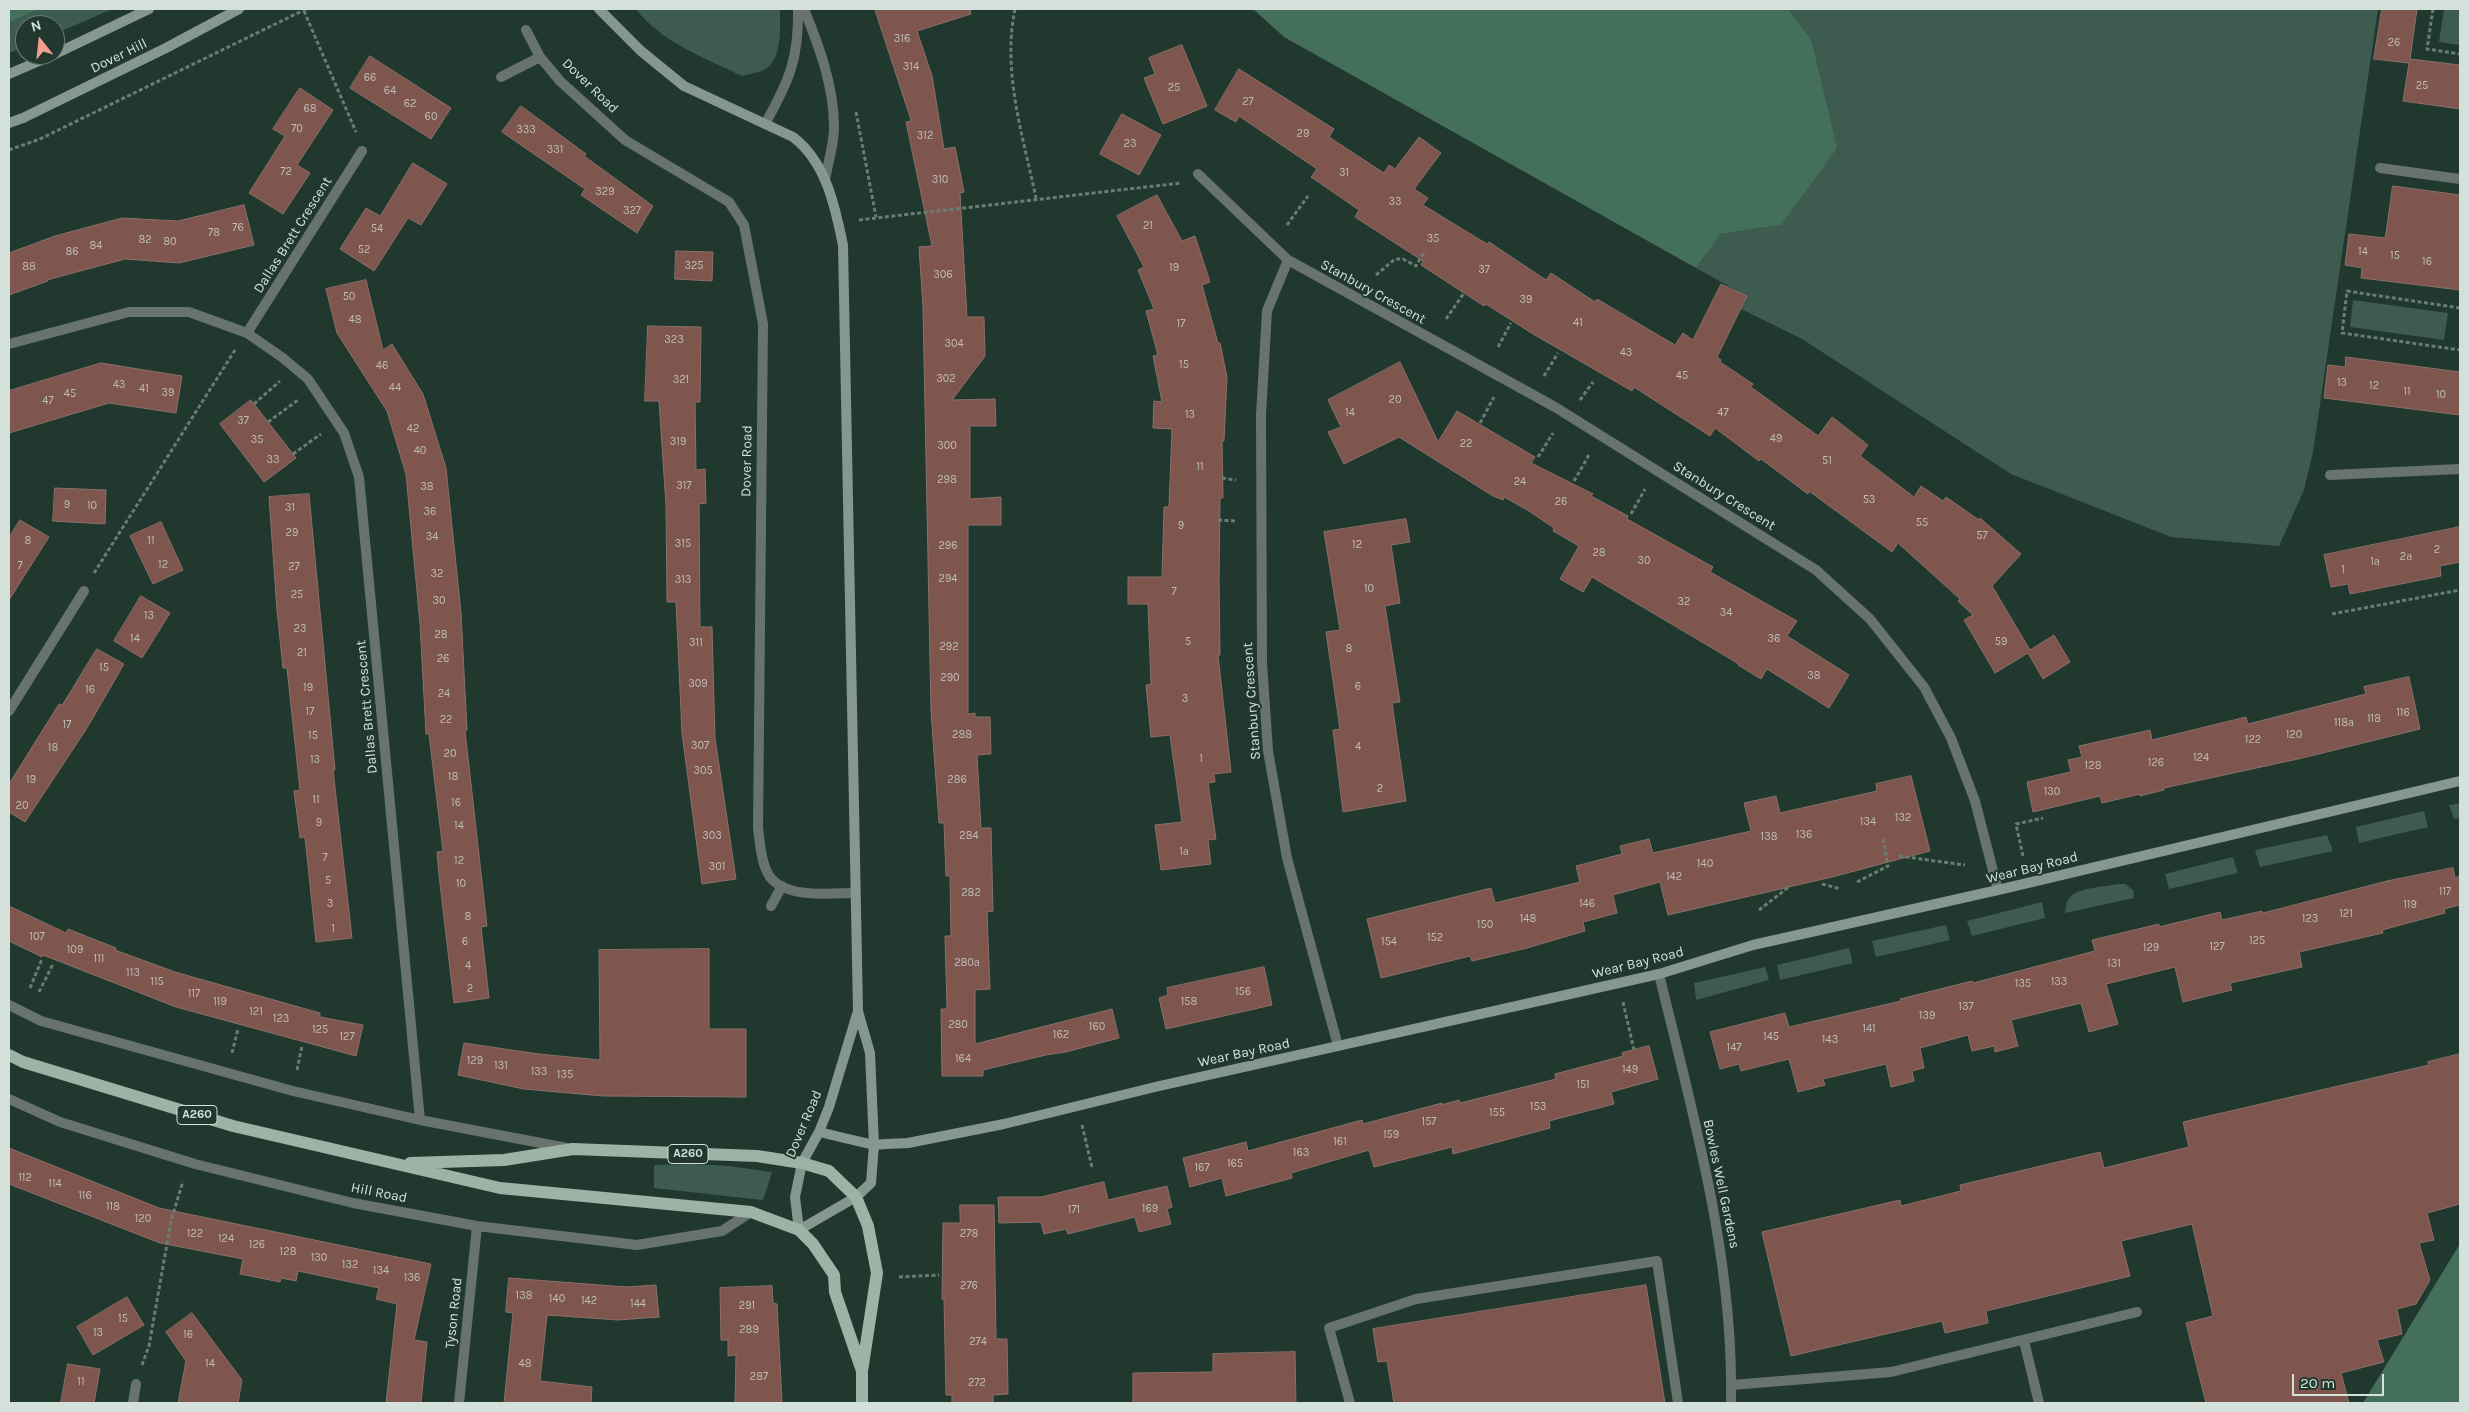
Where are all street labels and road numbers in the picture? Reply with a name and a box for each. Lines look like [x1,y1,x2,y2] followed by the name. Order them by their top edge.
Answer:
[88,35,150,77] street label: Dover Hill
[558,55,622,117] street label: Dover Road
[250,174,336,296] street label: Dallas Brett Crescent
[1317,256,1429,328] street label: Stanbury Crescent
[738,425,756,497] street label: Dover Road
[1670,458,1778,534] street label: Stanbury Crescent
[353,639,381,775] street label: Dallas Brett Crescent
[1240,642,1264,760] street label: Stanbury Crescent
[1984,849,2080,887] street label: Wear Bay Road
[1590,944,1686,982] street label: Wear Bay Road
[1196,1035,1292,1071] street label: Wear Bay Road
[782,1088,826,1160] street label: Dover Road
[177,1106,217,1124] road number: A260
[1699,1118,1743,1250] street label: Bowles Well Gardens
[668,1144,708,1164] road number: A260
[349,1179,409,1207] street label: Hill Road
[442,1277,466,1349] street label: Tyson Road

